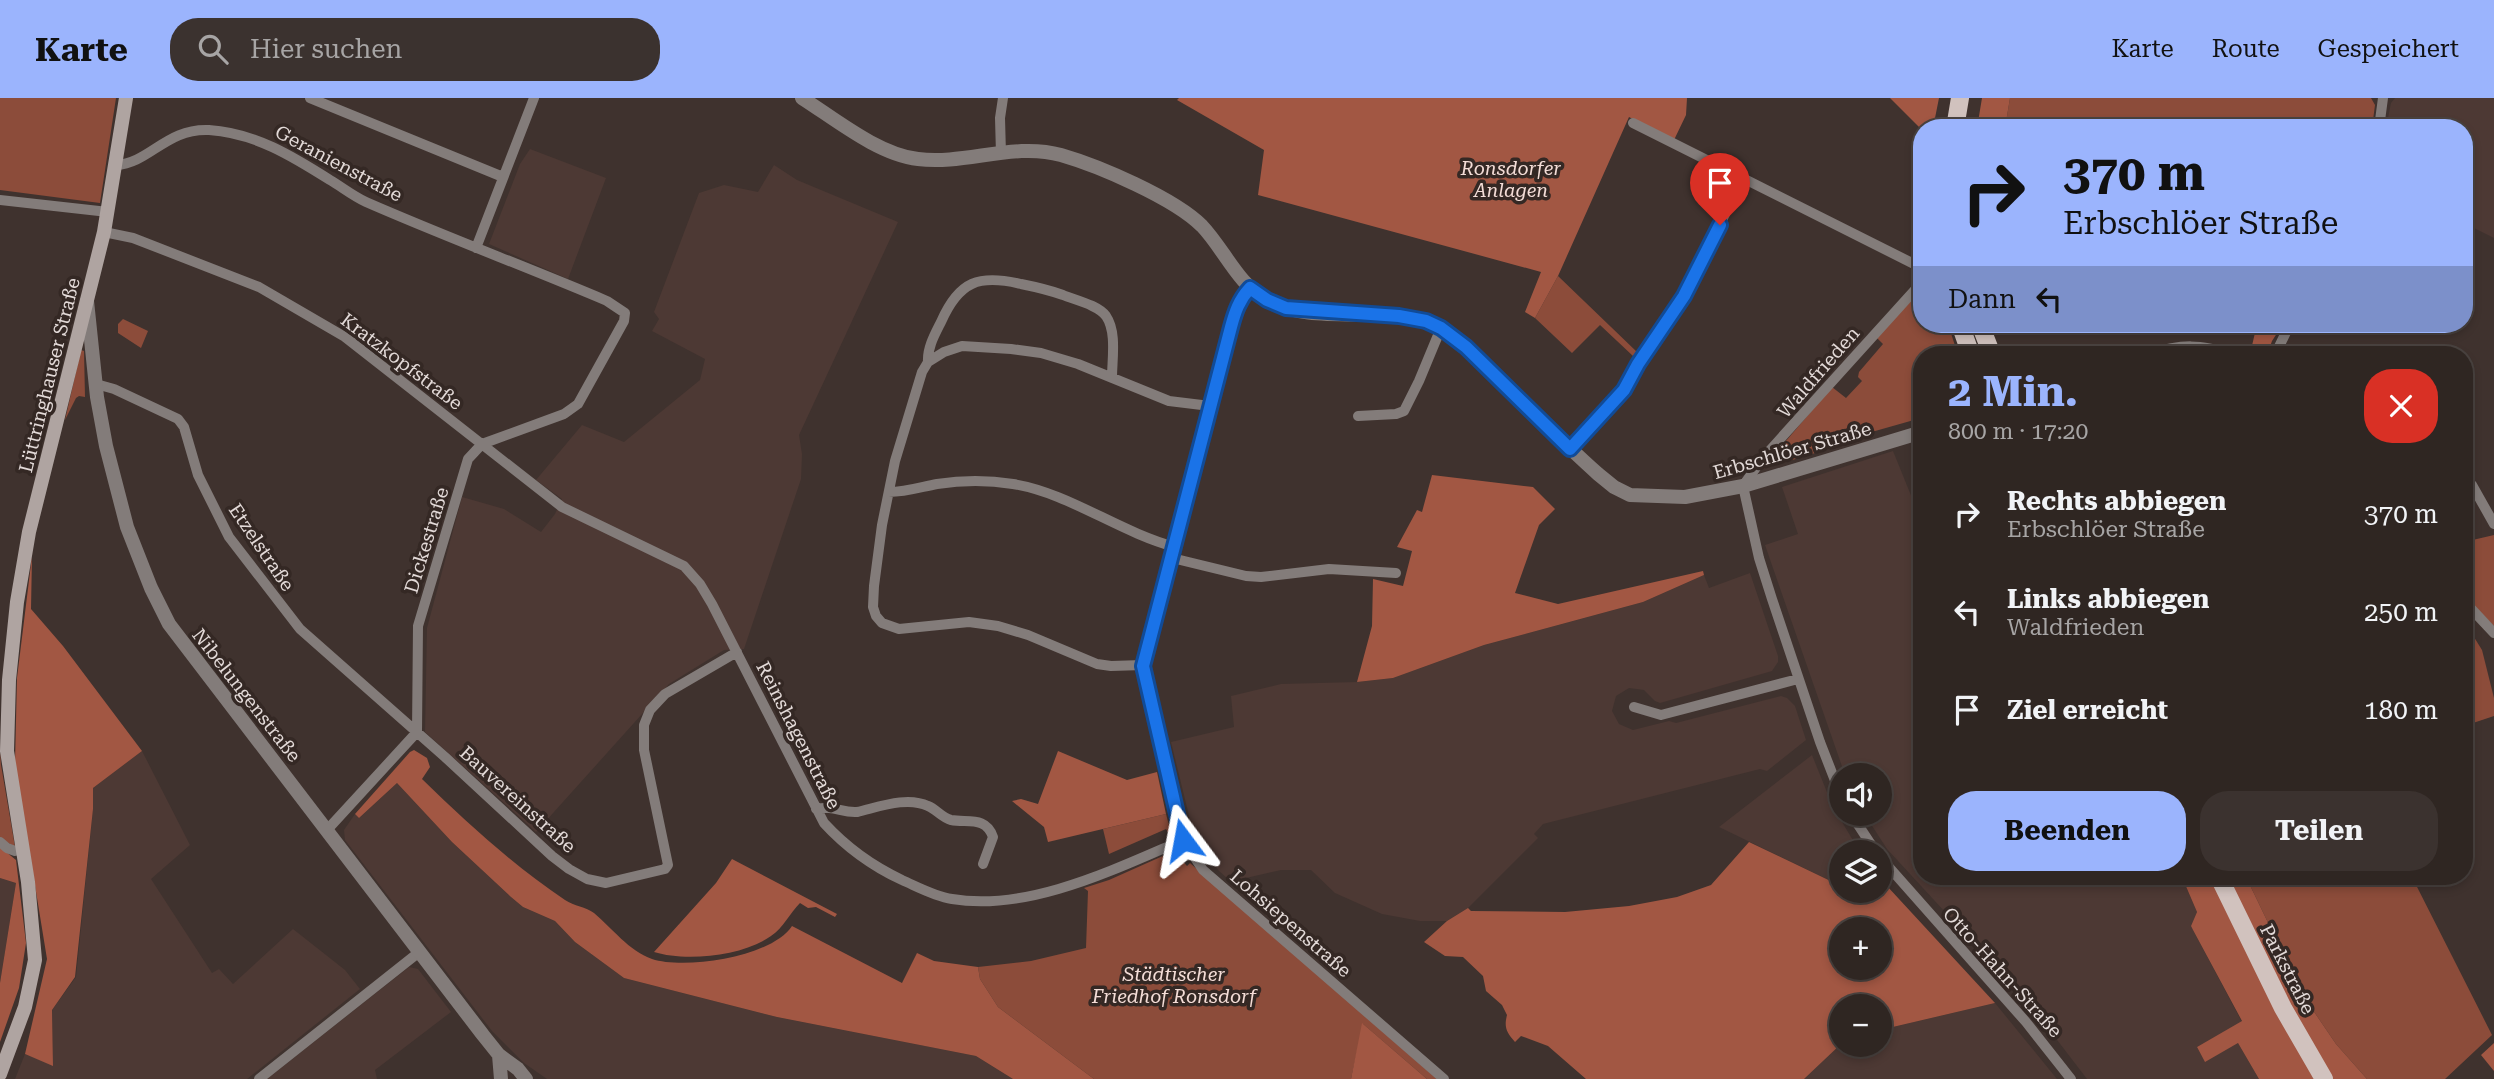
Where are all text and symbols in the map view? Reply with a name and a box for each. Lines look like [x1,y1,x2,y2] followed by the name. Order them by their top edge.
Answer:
[170,18,660,81] search box
[35,30,128,69] text: Karte
[194,30,232,68] icon: search
[250,34,402,64] text: Hier suchen
[2111,35,2174,63] text: Karte
[2212,35,2280,63] text: Route
[2318,35,2459,63] text: Gespeichert
[271,120,406,207] street label: Geranienstraße
[2063,145,2205,202] text: 370 m
[1948,147,2039,238] icon: right
[1690,153,1750,225] pin
[1460,157,1561,202] park label: Ronsdorfer Anlagen
[1701,164,1739,202] icon: arrive
[2063,204,2338,242] text: Erbschlöer Straße
[14,275,85,475] street label: Lüttringhauser Straße
[2030,280,2068,318] icon: left
[1948,284,2016,314] text: Dann
[336,308,467,415] street label: Kratzkopfstraße
[1772,322,1864,423] street label: Waldfrieden
[1948,367,2078,416] text: 2 Min.
[2364,369,2438,443] button: close
[1710,417,1874,484] street label: Erbschlöer Straße
[1948,418,2088,445] text: 800 m · 17:20
[399,484,453,596] street label: Dickestraße
[2007,486,2226,516] text: Rechts abbiegen
[1948,495,1986,533] icon: right
[224,499,299,596] street label: Etzelstraße
[2364,499,2438,529] text: 370 m
[2007,516,2205,543] text: Erbschlöer Straße
[2007,584,2210,614] text: Links abbiegen
[1948,593,1986,631] icon: left
[2364,597,2438,627] text: 250 m
[2007,614,2144,641] text: Waldfrieden
[187,624,306,767] street label: Nibelungenstraße
[751,658,846,813] street label: Reinshagenstraße
[1948,691,1986,729] icon: arrive
[2007,695,2168,725] text: Ziel erreicht
[2364,695,2438,725] text: 180 m
[455,741,581,858] street label: Bauvereinstraße
[1829,763,1892,1057] map controls
[1829,763,1892,826] button: sound
[1948,791,2186,871] button: Beenden
[2200,791,2438,871] button: Teilen
[1146,803,1220,877] position arrow
[1829,840,1892,903] button: layers
[1225,865,1356,982] street label: Lohsiepenstraße
[1938,902,2067,1042] street label: Otto-Hahn-Straße
[1829,917,1892,980] button: +
[2255,920,2320,1018] street label: Parkstraße
[1091,963,1258,1008] park label: Städtischer Friedhof Ronsdorf
[1829,994,1892,1057] button: −

